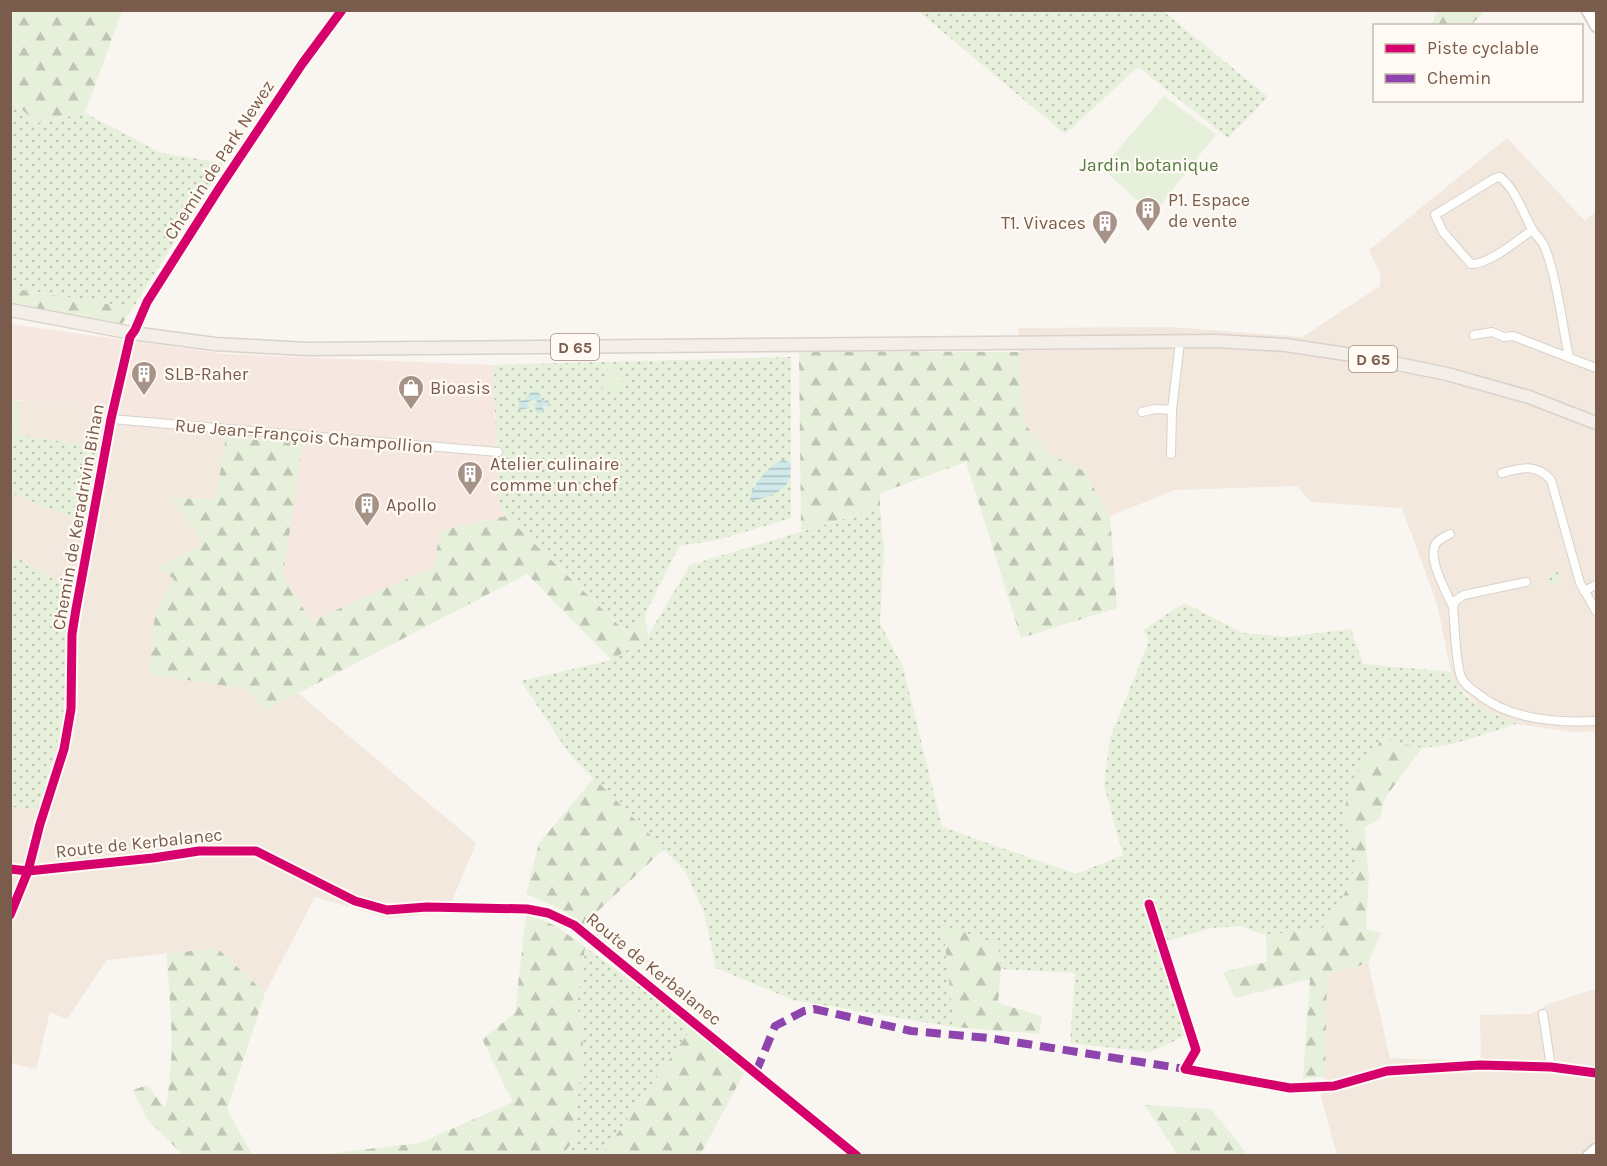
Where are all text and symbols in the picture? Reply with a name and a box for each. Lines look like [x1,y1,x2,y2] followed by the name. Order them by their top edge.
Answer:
[1373,24,1583,102] legend
[1427,37,1539,59] text: Piste cyclable
[1427,67,1491,89] text: Chemin
[159,76,279,244] street label: Chemin de Park Newez
[1080,154,1218,176] park label: Jardin botanique
[1168,189,1250,232] place label: P1. Espace de vente
[1133,195,1163,233] building icon: P1. Espace de vente
[1090,208,1120,246] building icon: T1. Vivaces
[1001,212,1086,234] place label: T1. Vivaces
[551,334,599,360] road number: D 65
[1349,346,1397,372] road number: D 65
[129,359,159,397] building icon: SLB-Raher
[164,363,249,385] place label: SLB-Raher
[396,373,426,411] shop icon: Bioasis
[430,377,491,399] place label: Bioasis
[47,402,109,632] street label: Chemin de Keradrivin Bihan
[174,414,434,458] street label: Rue Jean-François Champollion
[490,453,619,496] place label: Atelier culinaire comme un chef
[455,459,485,497] building icon: Atelier culinaire comme un chef
[352,490,382,528] building icon: Apollo
[386,494,437,516] place label: Apollo
[54,823,224,863] street label: Route de Kerbalanec
[582,908,726,1030] street label: Route de Kerbalanec

